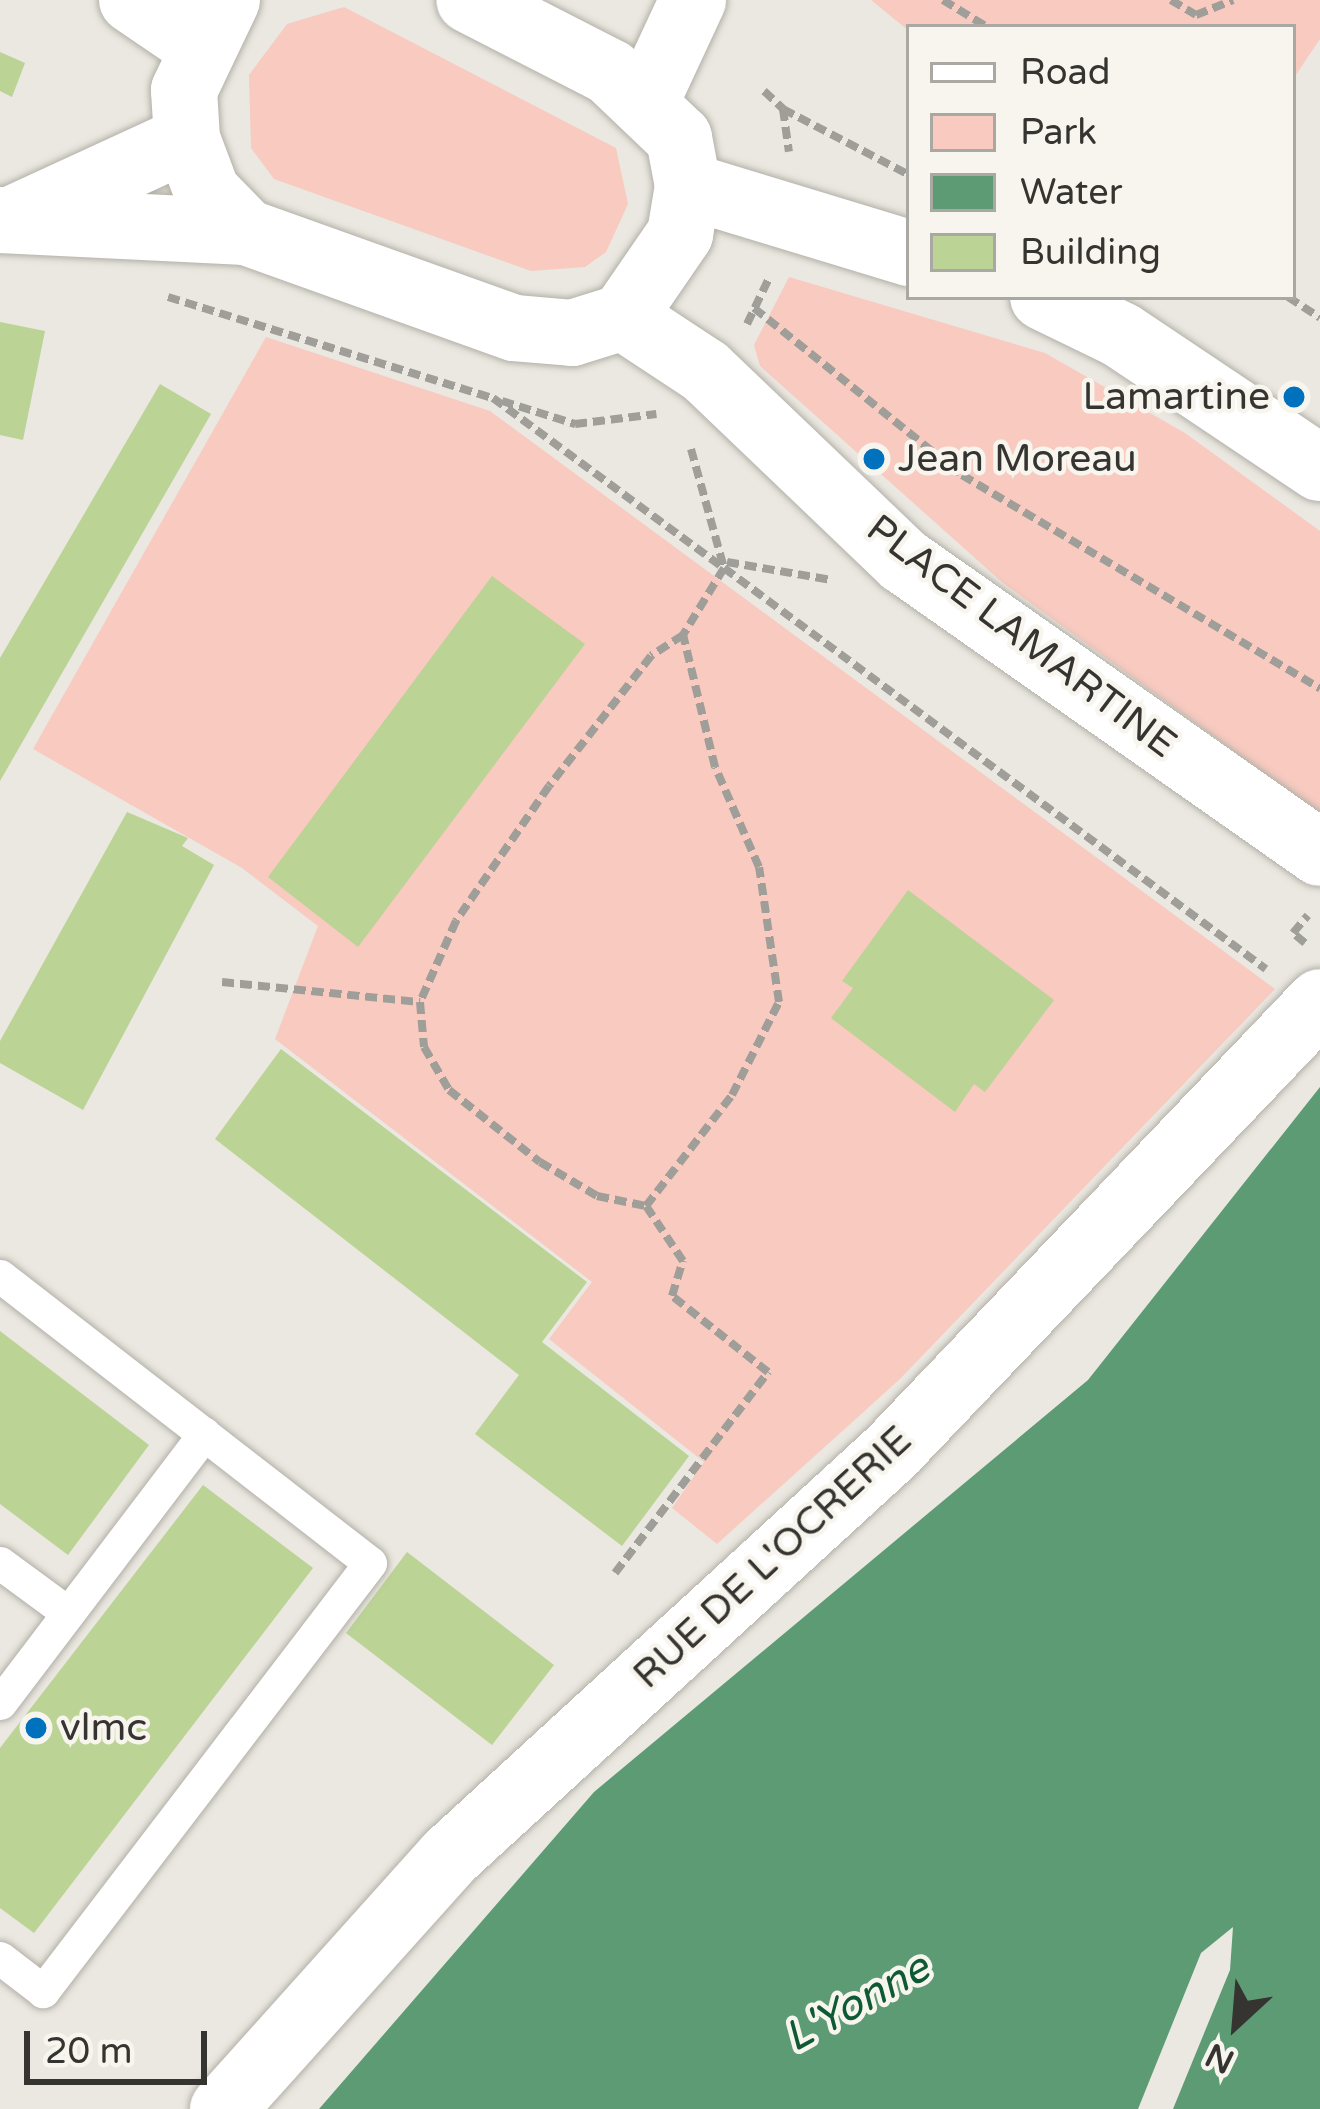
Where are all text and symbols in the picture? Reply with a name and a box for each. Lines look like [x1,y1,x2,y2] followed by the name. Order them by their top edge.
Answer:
[906,24,1296,300] legend
[1020,51,1110,94] text: Road
[1020,111,1097,154] text: Park
[1020,171,1122,214] text: Water
[1020,231,1161,274] text: Building
[1083,374,1270,420] place label: Lamartine
[1281,384,1307,410] marker: Lamartine
[898,436,1137,482] place label: Jean Moreau
[861,446,887,472] marker: Jean Moreau
[857,505,1185,769] street label: PLACE LAMARTINE
[624,1417,922,1699] street label: RUE DE L'OCRERIE
[60,1705,147,1751] place label: vlmc
[23,1715,49,1741] marker: vlmc
[776,1943,938,2063] water label: L'Yonne
[1176,1965,1296,2085] north arrow
[30,2007,213,2081] scale bar
[45,2030,133,2073] text: 20 m
[1200,2034,1240,2081] text: N

